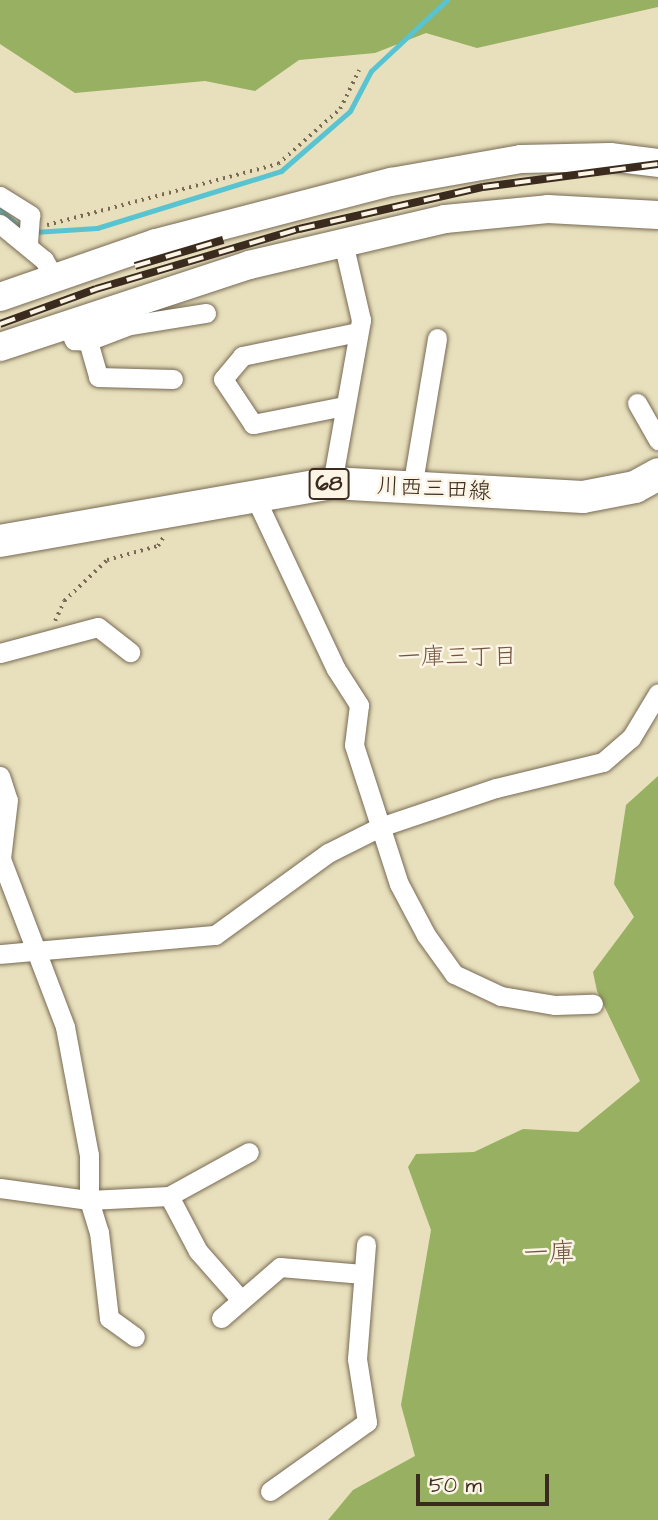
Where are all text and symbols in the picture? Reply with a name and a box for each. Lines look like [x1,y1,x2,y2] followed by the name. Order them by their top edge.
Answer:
[308,466,350,502] road number: 68
[376,472,492,506] street label: 川西三田線
[397,644,517,672] district label: 一庫三丁目
[523,1238,575,1270] district label: 一庫
[420,1460,553,1504] scale bar
[429,1471,482,1500] text: 50 m

